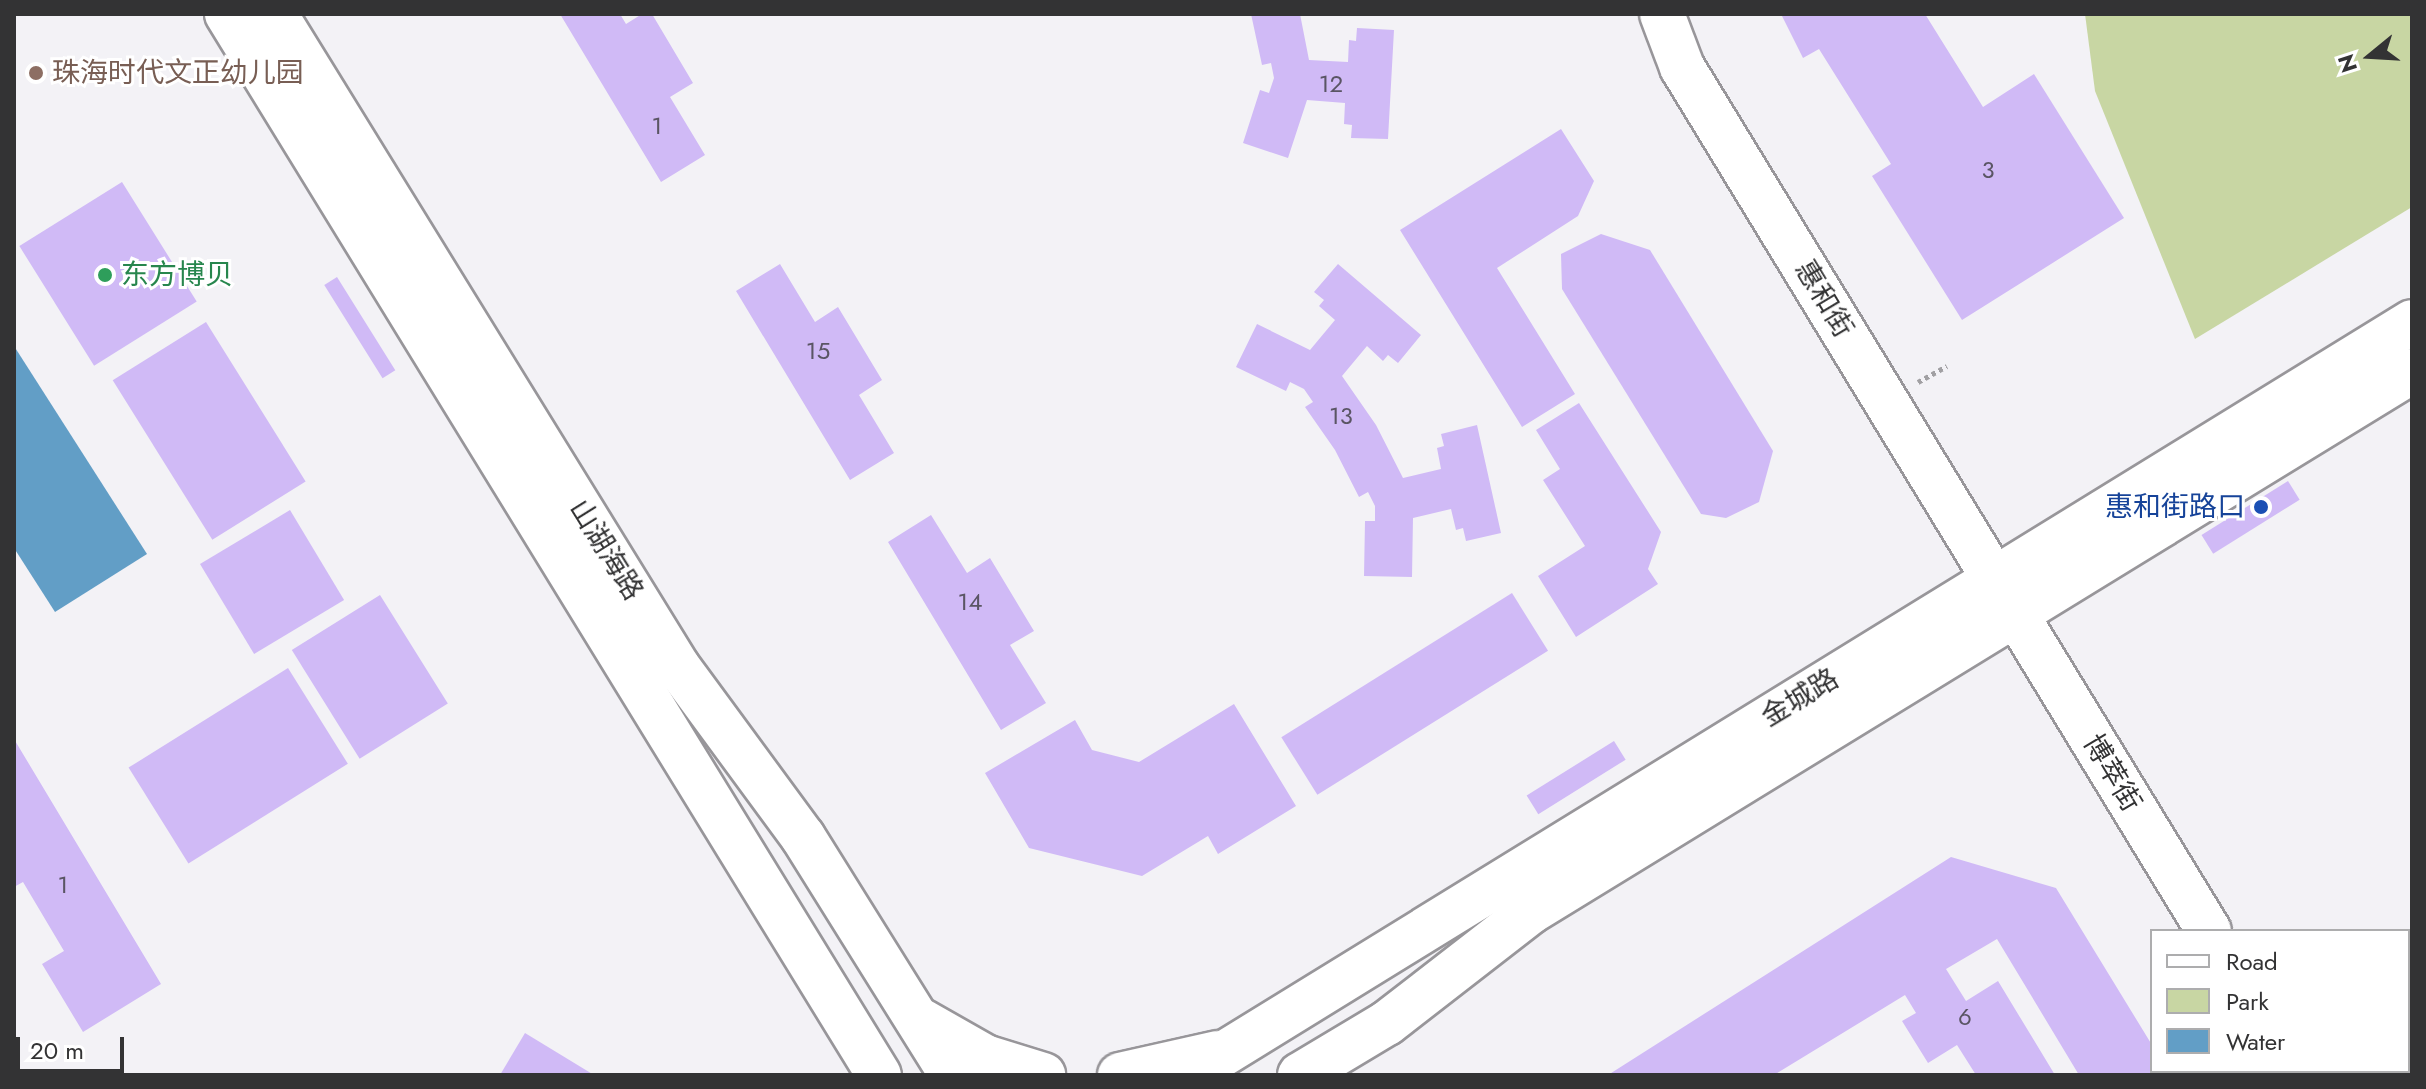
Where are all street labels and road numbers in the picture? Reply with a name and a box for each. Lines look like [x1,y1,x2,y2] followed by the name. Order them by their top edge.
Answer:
[1788,254,1860,344] street label: 惠和街
[562,494,650,606] street label: 山湖海路
[1755,662,1845,734] street label: 金城路
[2076,728,2148,818] street label: 博萃街

